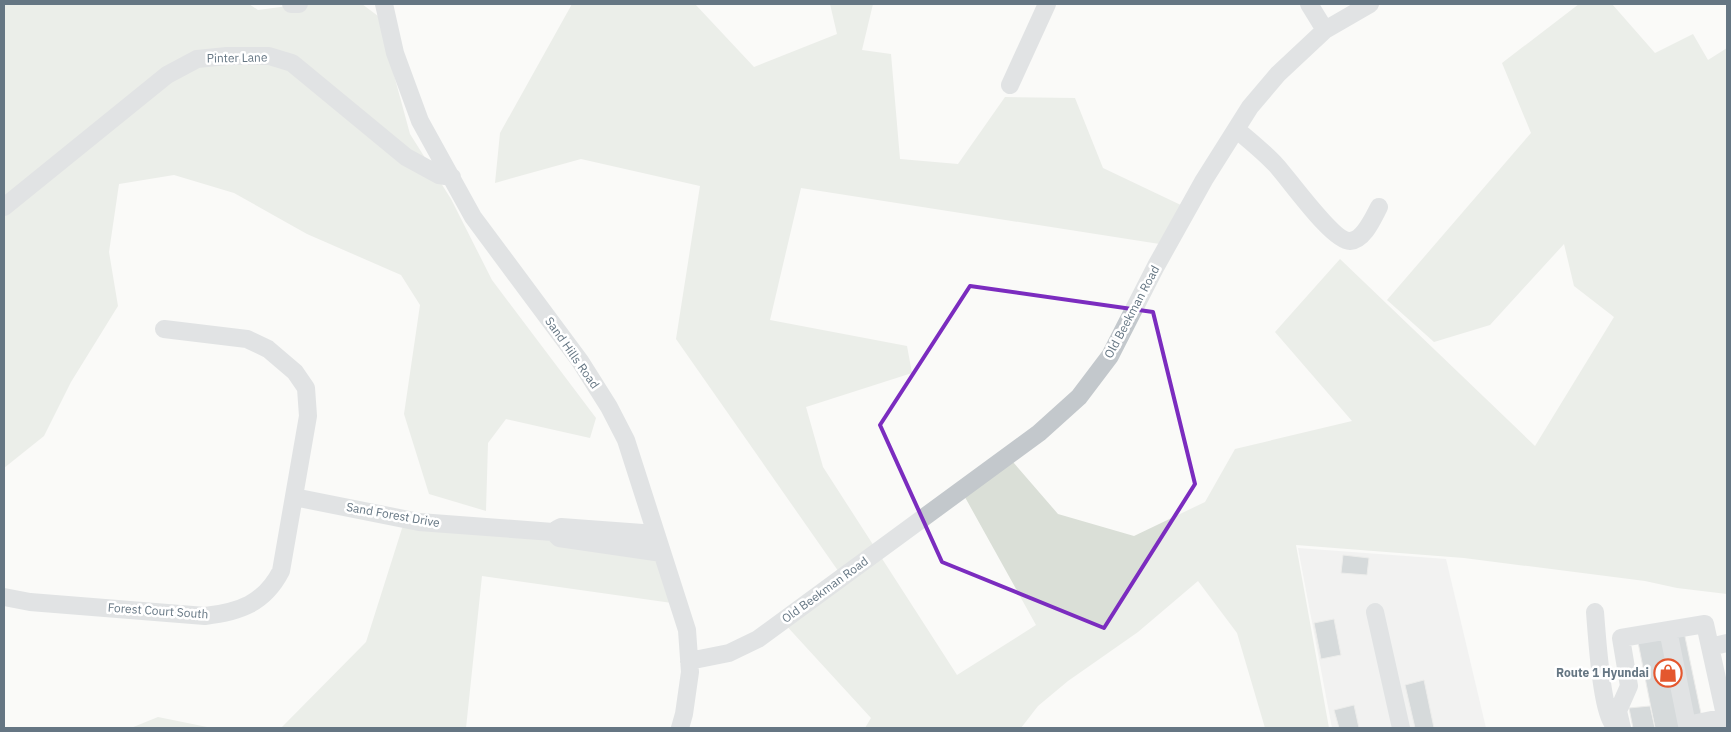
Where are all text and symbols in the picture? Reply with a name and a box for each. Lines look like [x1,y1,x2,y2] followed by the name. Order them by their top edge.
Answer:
[206,49,268,66] street label: Pinter Lane
[1101,263,1162,361] street label: Old Beekman Road
[542,314,603,392] street label: Sand Hills Road
[345,499,441,530] street label: Sand Forest Drive
[779,553,871,626] street label: Old Beekman Road
[107,600,209,622] street label: Forest Court South
[1653,658,1683,688] shop icon: Route 1 Hyundai
[1556,665,1649,680] place label: Route 1 Hyundai

